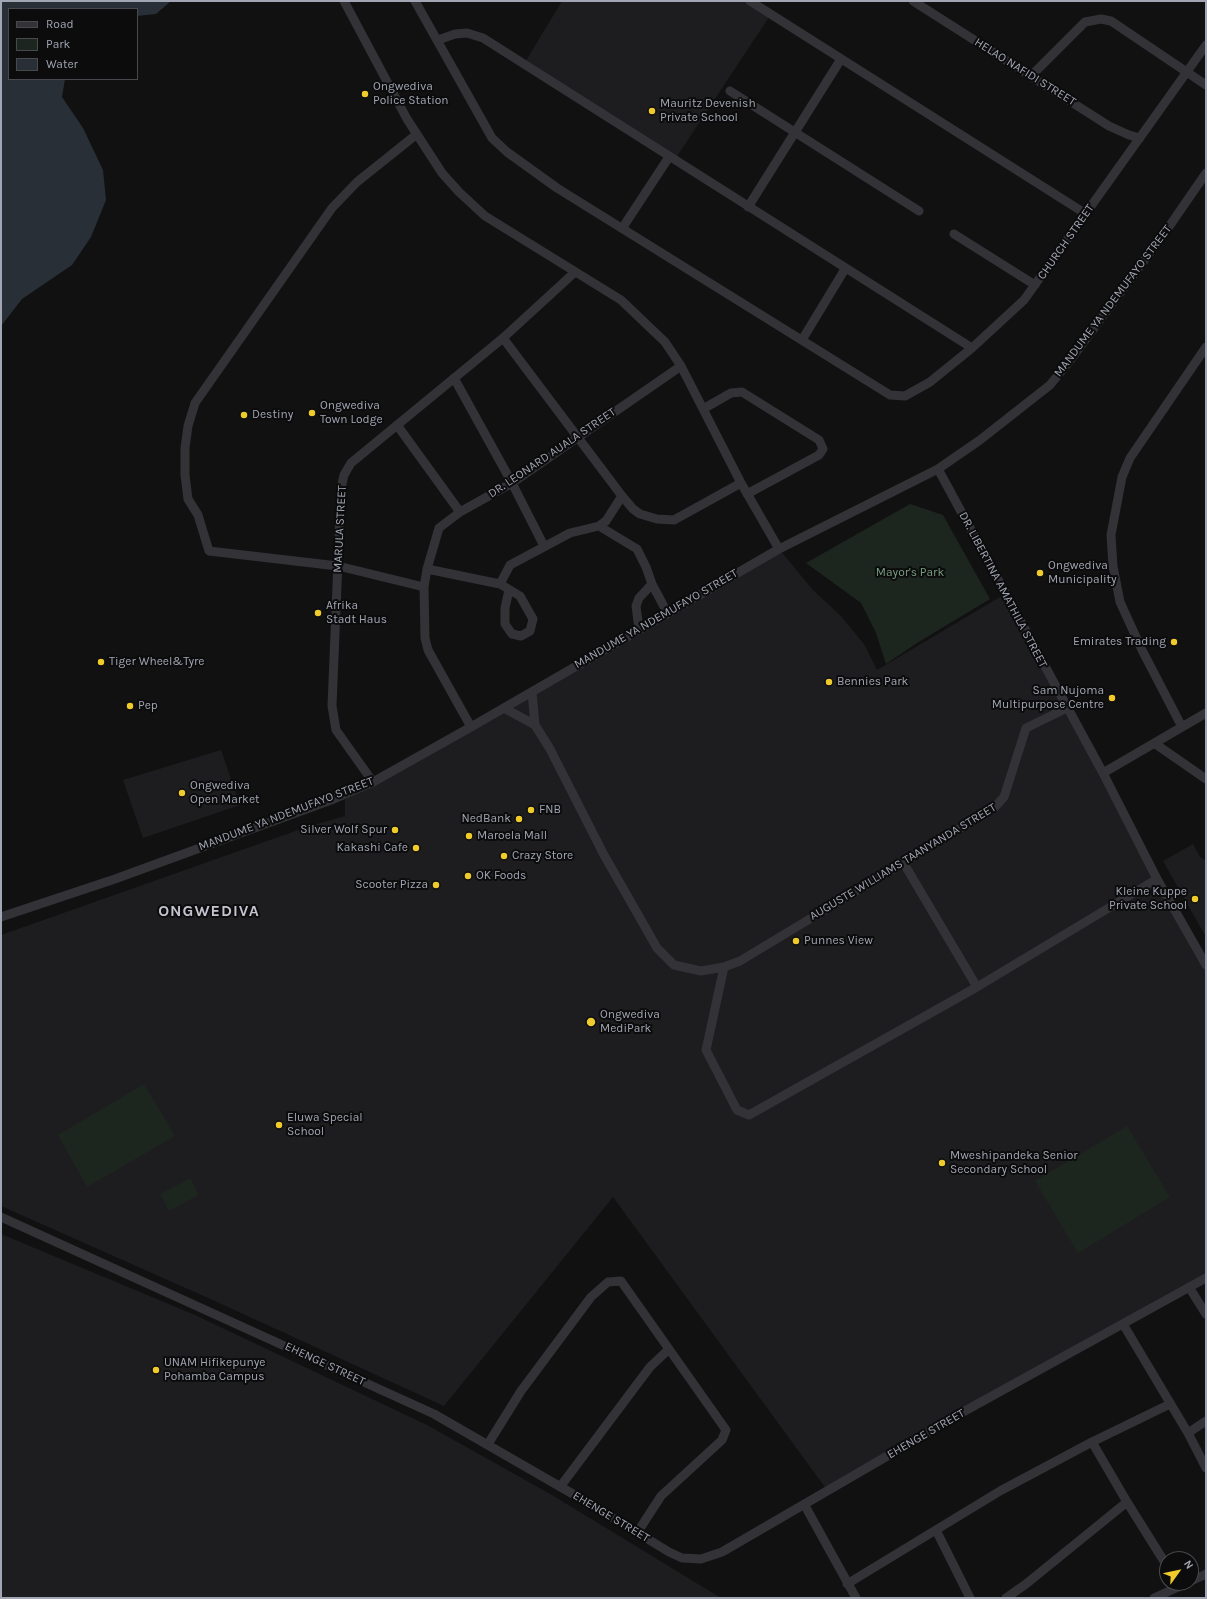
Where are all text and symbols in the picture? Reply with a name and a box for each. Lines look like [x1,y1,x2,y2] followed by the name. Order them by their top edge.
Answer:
[8,8,138,80] legend
[46,17,74,31] text: Road
[972,35,1078,109] street label: HELAO NAFIDI STREET
[46,37,70,51] text: Park
[46,57,78,71] text: Water
[373,80,449,108] place label: Ongwediva Police Station
[360,89,370,99] marker: Ongwediva Police Station
[660,97,756,125] place label: Mauritz Devenish Private School
[647,106,657,116] marker: Mauritz Devenish Private School
[1035,201,1097,283] street label: CHURCH STREET
[1051,222,1175,380] street label: MANDUME YA NDEMUFAYO STREET
[320,399,383,427] place label: Ongwediva Town Lodge
[486,405,618,501] street label: DR. LEONARD AUALA STREET
[252,408,293,422] place label: Destiny
[307,408,317,418] marker: Ongwediva Town Lodge
[239,410,249,420] marker: Destiny
[331,485,349,573] street label: MARULA STREET
[956,510,1050,670] street label: DR. LIBERTINA AMATHILA STREET
[1048,559,1117,587] place label: Ongwediva Municipality
[572,566,740,672] street label: MANDUME YA NDEMUFAYO STREET
[876,566,944,580] park label: Mayor's Park
[1035,568,1045,578] marker: Ongwediva Municipality
[326,599,387,627] place label: Afrika Stadt Haus
[313,608,323,618] marker: Afrika Stadt Haus
[1073,635,1166,649] place label: Emirates Trading
[1169,637,1179,647] marker: Emirates Trading
[109,655,205,669] place label: Tiger Wheel&Tyre
[96,657,106,667] marker: Tiger Wheel&Tyre
[837,675,908,689] place label: Bennies Park
[824,677,834,687] marker: Bennies Park
[992,684,1104,712] place label: Sam Nujoma Multipurpose Centre
[1107,693,1117,703] marker: Sam Nujoma Multipurpose Centre
[138,699,158,713] place label: Pep
[125,701,135,711] marker: Pep
[196,774,376,854] street label: MANDUME YA NDEMUFAYO STREET
[190,779,260,807] place label: Ongwediva Open Market
[177,788,187,798] marker: Ongwediva Open Market
[807,800,999,924] street label: AUGUSTE WILLIAMS TAANYANDA STREET
[539,803,561,817] place label: FNB
[526,805,536,815] marker: FNB
[461,812,511,826] place label: NedBank
[514,814,524,824] marker: NedBank
[300,823,387,837] place label: Silver Wolf Spur
[390,825,400,835] marker: Silver Wolf Spur
[477,829,547,843] place label: Maroela Mall
[464,831,474,841] marker: Maroela Mall
[337,841,408,855] place label: Kakashi Cafe
[411,843,421,853] marker: Kakashi Cafe
[512,849,573,863] place label: Crazy Store
[499,851,509,861] marker: Crazy Store
[476,869,526,883] place label: OK Foods
[463,871,473,881] marker: OK Foods
[355,878,428,892] place label: Scooter Pizza
[431,880,441,890] marker: Scooter Pizza
[1109,885,1187,913] place label: Kleine Kuppe Private School
[1190,894,1200,904] marker: Kleine Kuppe Private School
[158,901,260,921] district label: ONGWEDIVA
[804,934,873,948] place label: Punnes View
[791,936,801,946] marker: Punnes View
[600,1008,660,1036] place label: Ongwediva MediPark
[585,1016,597,1028] marker: Ongwediva MediPark
[287,1111,363,1139] place label: Eluwa Special School
[274,1120,284,1130] marker: Eluwa Special School
[950,1149,1078,1177] place label: Mweshipandeka Senior Secondary School
[937,1158,947,1168] marker: Mweshipandeka Senior Secondary School
[282,1339,368,1389] street label: EHENGE STREET
[164,1356,265,1384] place label: UNAM Hifikepunye Pohamba Campus
[151,1365,161,1375] marker: UNAM Hifikepunye Pohamba Campus
[885,1406,967,1462] street label: EHENGE STREET
[570,1488,652,1546] street label: EHENGE STREET
[1159,1551,1199,1591] north arrow
[1181,1558,1196,1572] text: N

